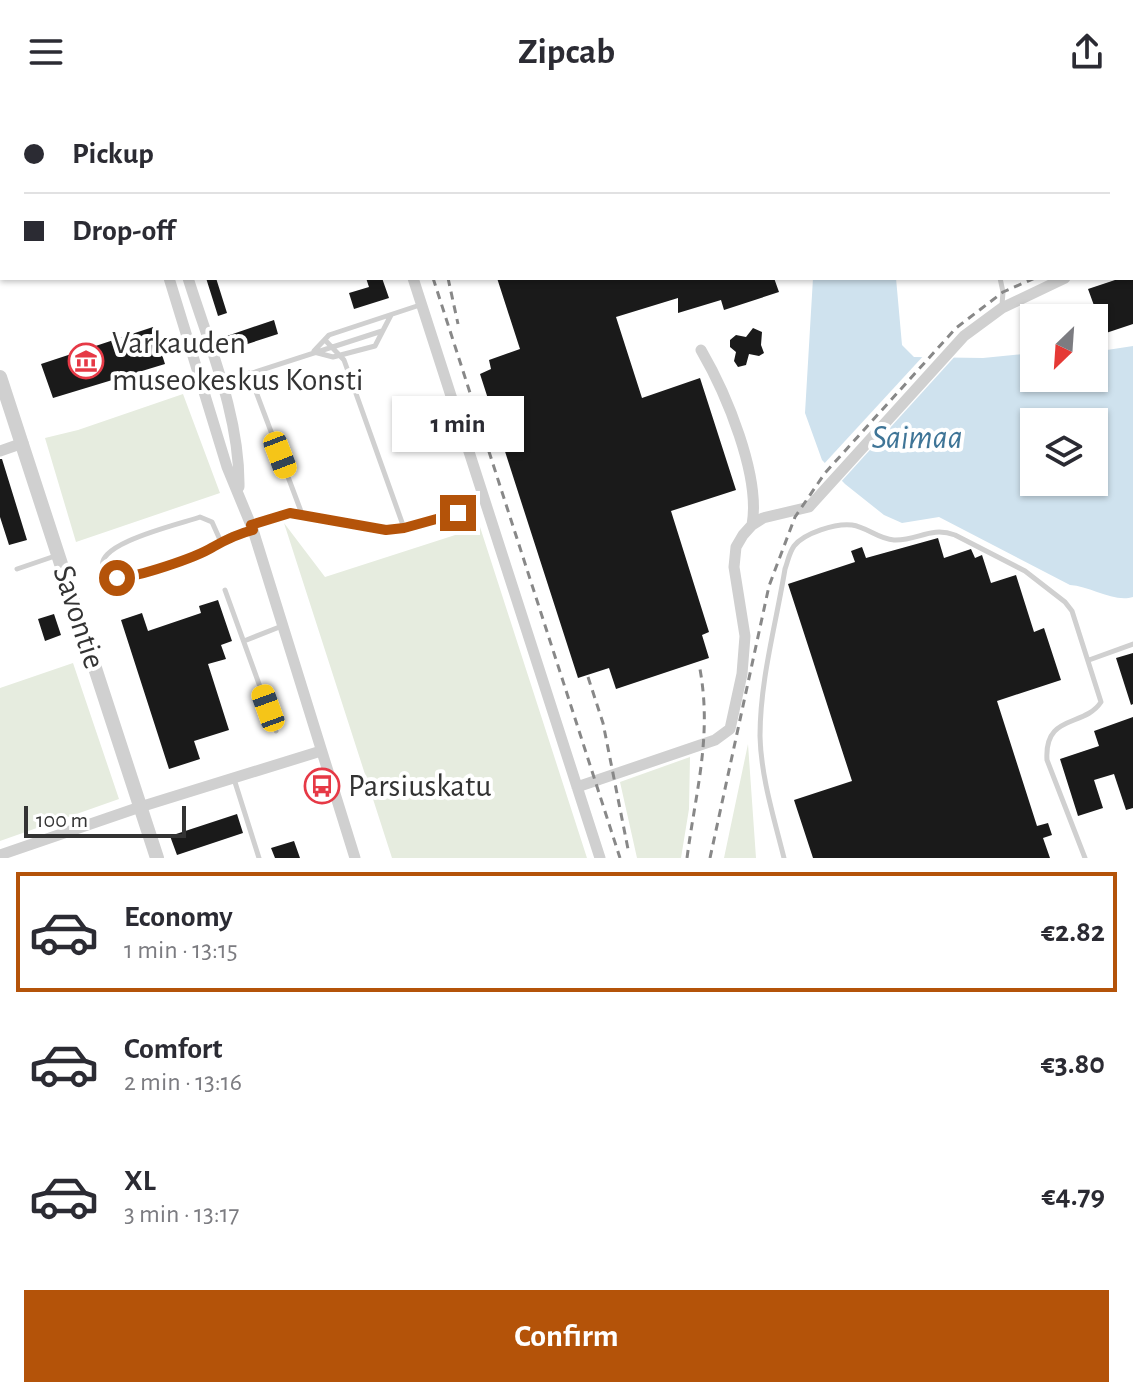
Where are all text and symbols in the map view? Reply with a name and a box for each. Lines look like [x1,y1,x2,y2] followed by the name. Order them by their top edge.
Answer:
[24,30,68,74] icon: menu
[1065,30,1109,74] icon: share
[518,34,615,70] text: Zipcab
[72,139,154,169] text: Pickup
[72,216,175,246] text: Drop-off
[1020,304,1108,392] north arrow
[1020,304,1108,496] map controls
[112,327,363,396] place label: Varkauden museokeskus Konsti
[67,342,105,380] museum icon: Varkauden museokeskus Konsti
[392,397,524,453] callout: 1 min
[1020,408,1108,496] button: layers
[431,411,485,437] text: 1 min
[871,421,963,455] water label: Saimaa
[260,428,300,482] car
[440,495,476,531] route end
[99,560,135,596] route start
[47,561,111,673] street label: Savontie
[249,681,287,735] car
[303,767,341,805] bus stop icon: Parsiuskatu
[348,770,492,802] place label: Parsiuskatu
[24,802,186,838] scale bar
[36,809,88,831] text: 100 m
[28,896,100,968] icon: car
[124,902,233,932] text: Economy
[1041,917,1105,947] text: €2.82
[124,937,238,963] text: 1 min · 13:15
[28,1028,100,1100] icon: car
[124,1034,223,1064] text: Comfort
[1041,1049,1105,1079] text: €3.80
[124,1069,242,1095] text: 2 min · 13:16
[28,1160,100,1232] icon: car
[124,1166,156,1196] text: XL
[1042,1181,1105,1211] text: €4.79
[124,1201,239,1227] text: 3 min · 13:17
[24,1290,1109,1382] button: Confirm

